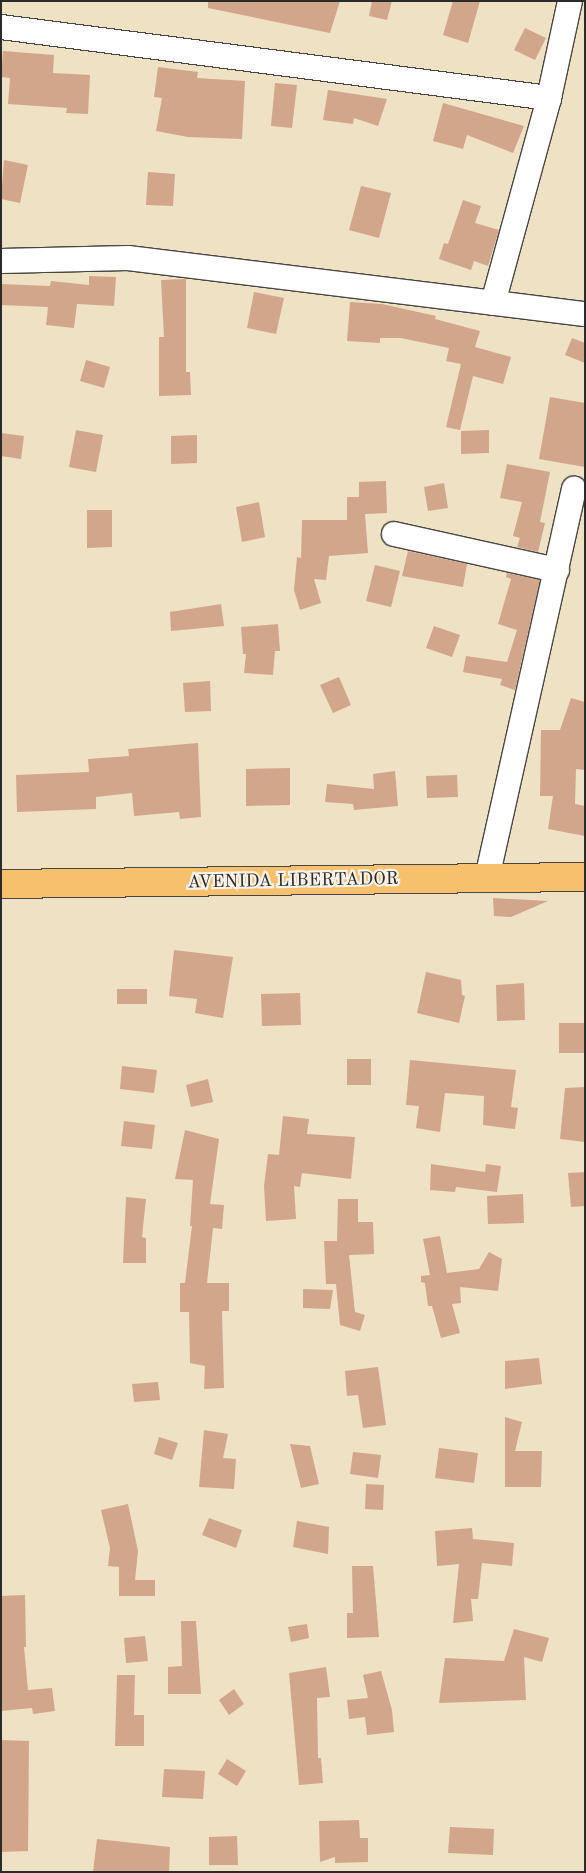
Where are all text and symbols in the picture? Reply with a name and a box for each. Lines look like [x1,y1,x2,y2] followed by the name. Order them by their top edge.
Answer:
[187,868,399,894] street label: AVENIDA LIBERTADOR

